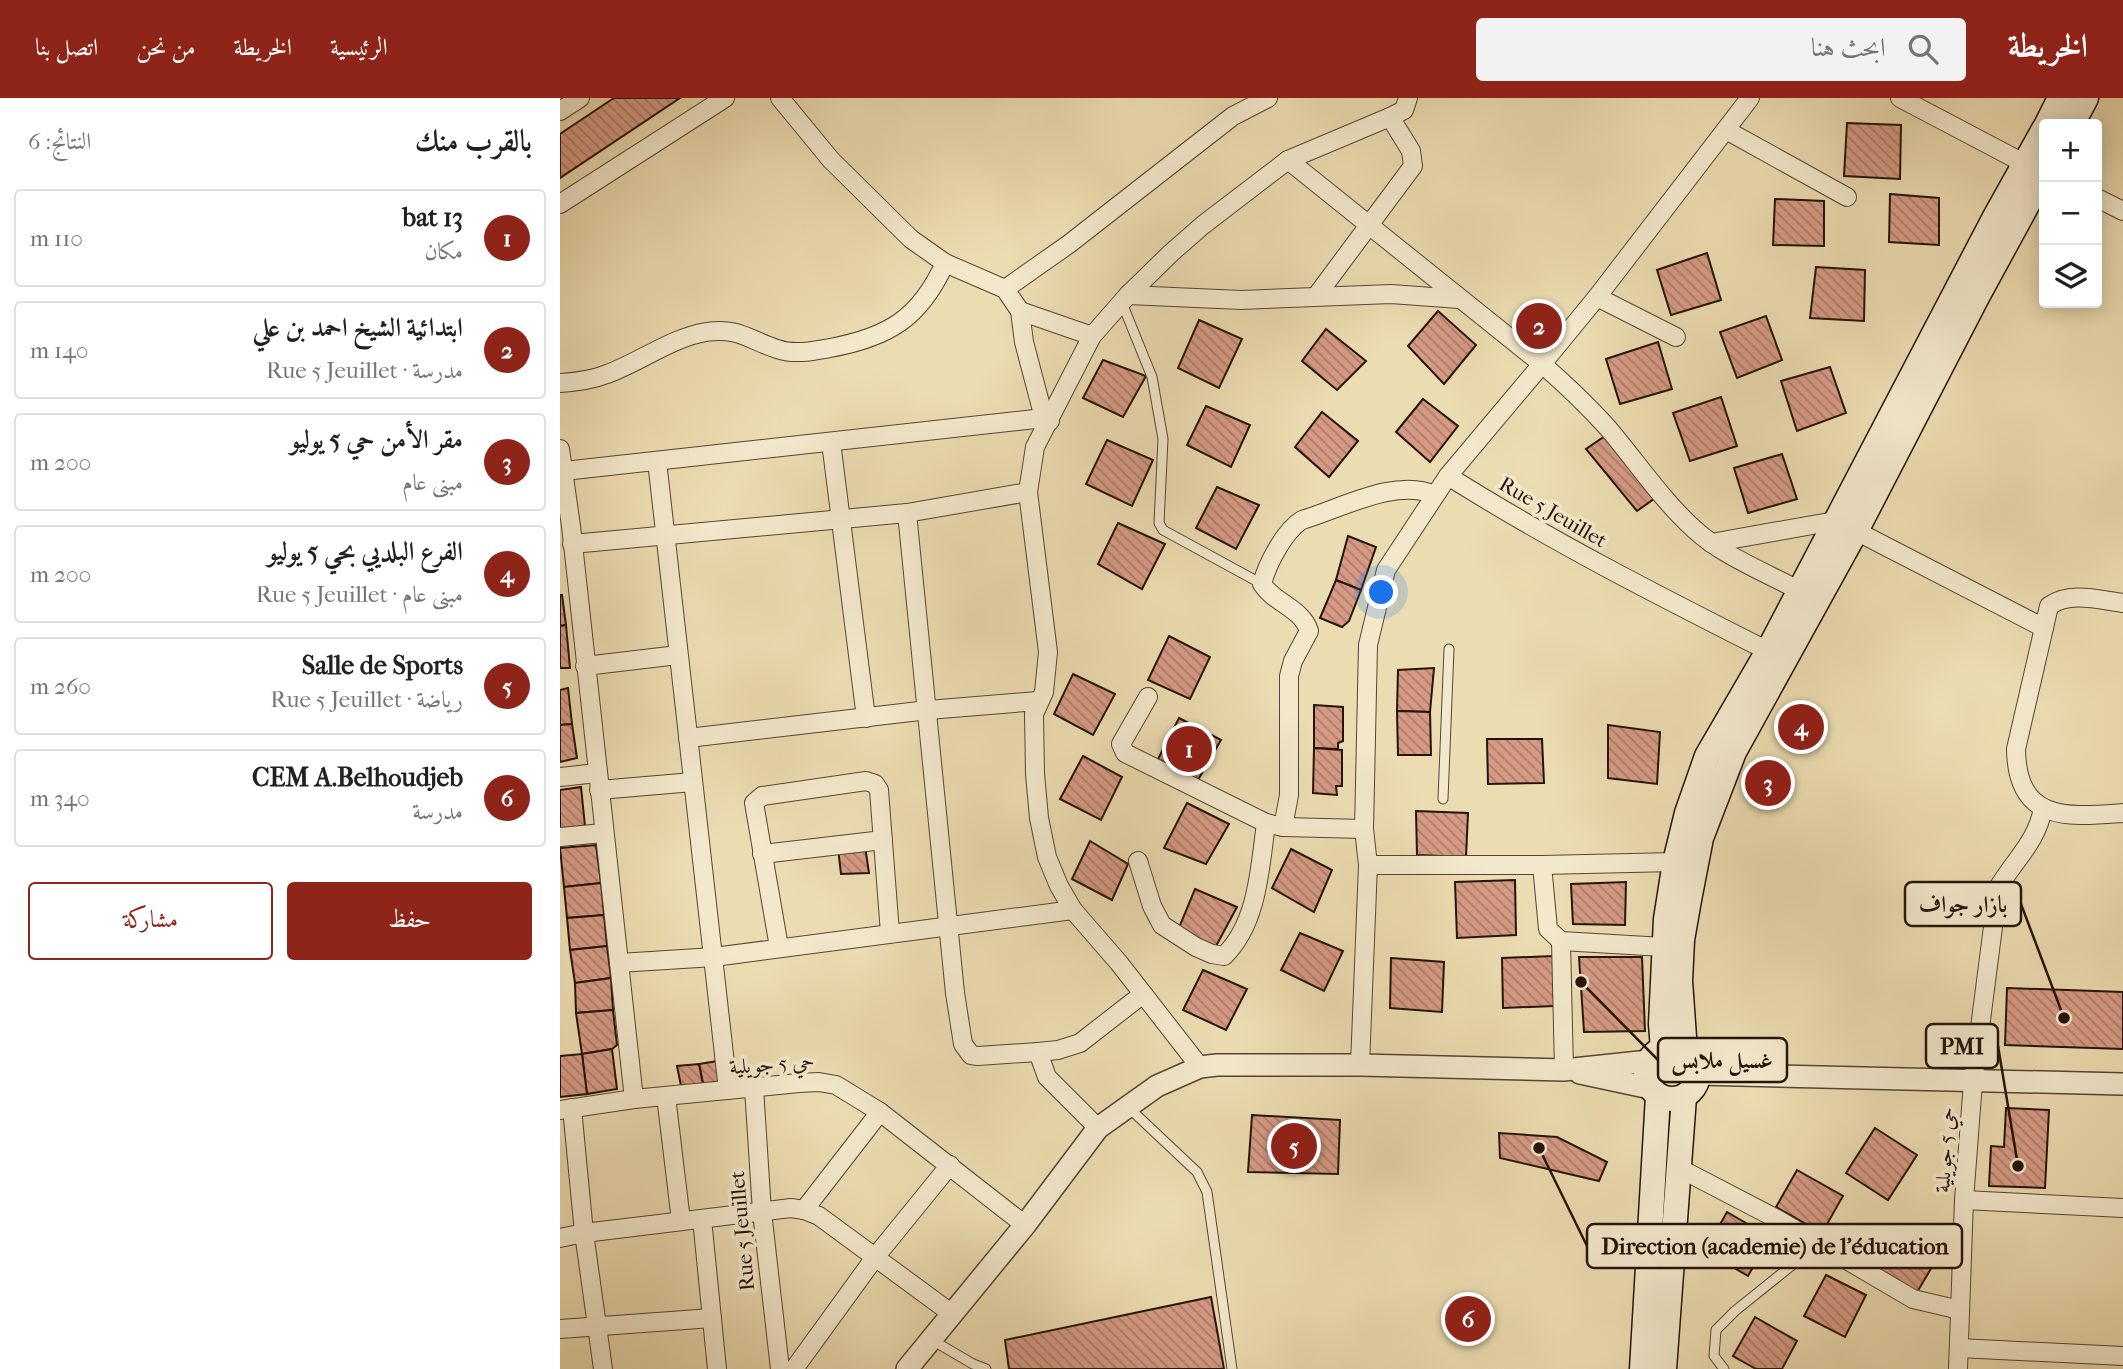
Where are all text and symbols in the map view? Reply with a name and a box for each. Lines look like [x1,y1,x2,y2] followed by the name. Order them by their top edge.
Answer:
[1476,18,1966,81] search box
[2008,27,2088,66] text: الخريطة
[1904,30,1942,68] icon: search
[1811,32,1886,63] text: ابحث هنا
[35,33,98,61] text: اتصل بنا
[136,33,196,61] text: من نحن
[234,33,292,61] text: الخريطة
[330,33,388,61] text: الرئيسية
[2039,119,2102,308] map controls
[2039,119,2102,182] button: +
[415,124,532,159] text: بالقرب منك
[28,128,91,155] text: النتائج: 6
[2039,182,2102,245] button: −
[403,202,463,233] text: bat 13
[30,225,83,252] text: 110 m
[503,225,511,252] text: 1
[424,238,463,265] text: مكان
[2039,245,2102,308] button: layers
[1516,300,1562,352] pin: 2
[253,312,463,343] text: ابتدائية الشيخ احمد بن علي
[30,337,89,364] text: 140 m
[501,337,513,364] text: 2
[266,357,463,384] text: مدرسة · Rue 5 Jeuillet
[290,424,463,455] text: مقر الأمن حي 5 يوليو
[30,449,91,476] text: 200 m
[502,449,512,476] text: 3
[402,469,463,496] text: مبنى عام
[1495,472,1612,553] street label: Rue 5 Jeuillet
[268,536,463,567] text: الفرع البلديي بحي 5 يوليو
[30,561,91,588] text: 200 m
[500,561,514,588] text: 4
[1364,575,1398,609] your location
[256,581,463,608] text: مبنى عام · Rue 5 Jeuillet
[302,650,463,681] text: Salle de Sports
[30,673,91,700] text: 260 m
[502,673,512,700] text: 5
[270,686,463,713] text: رياضة · Rue 5 Jeuillet
[1778,701,1824,753] pin: 4
[1166,723,1212,775] pin: 1
[1745,757,1791,809] pin: 3
[252,762,463,793] text: CEM A.Belhoudjeb
[30,785,90,812] text: 340 m
[501,785,513,812] text: 6
[412,798,463,825] text: مدرسة
[28,882,273,960] button: مشاركة
[287,882,532,960] button: حفظ
[1905,882,2021,926] callout: بازار جواف
[1919,891,2007,919] text: بازار جواف
[1926,1024,1998,1068] callout: PMI
[1940,1033,1984,1060] text: PMI
[1658,1038,1787,1082] callout: غسيل ملابس
[1671,1047,1773,1077] text: غسيل ملابس
[728,1049,816,1084] street label: حي 5 جويلية
[1930,1106,1965,1194] street label: حي 5 جويلية
[1271,1120,1317,1172] pin: 5
[725,1169,759,1292] street label: Rue 5 Jeuillet
[1587,1224,1962,1268] callout: Direction (academie) de l'éducation
[1601,1233,1949,1260] text: Direction (academie) de l'éducation
[1445,1293,1491,1345] pin: 6

